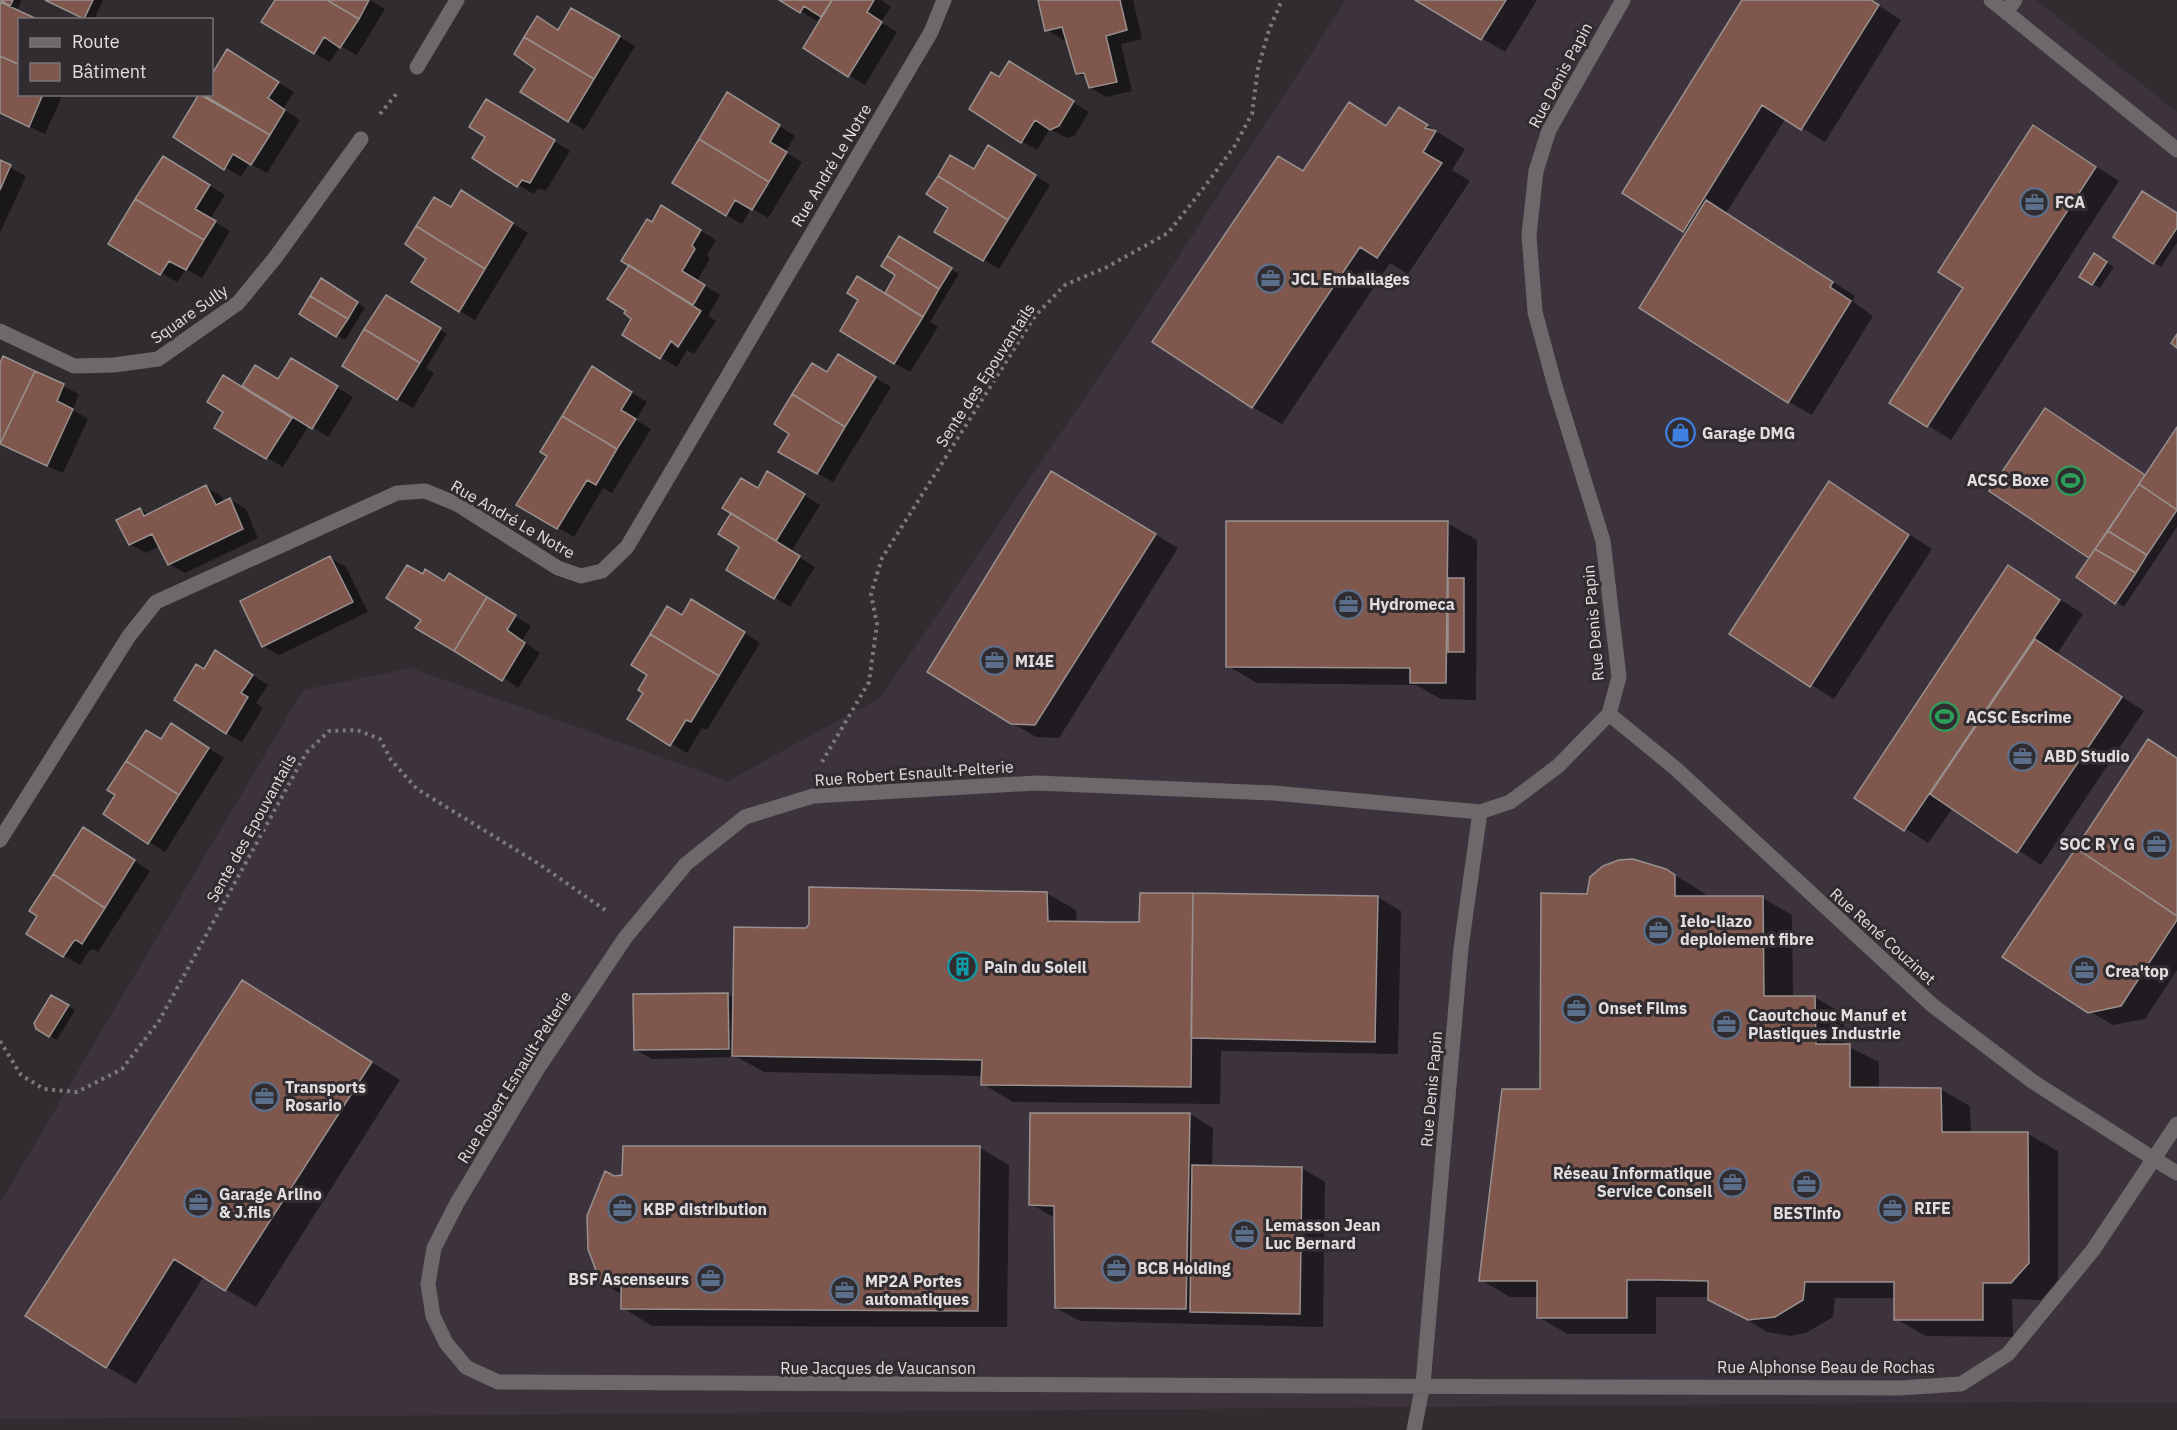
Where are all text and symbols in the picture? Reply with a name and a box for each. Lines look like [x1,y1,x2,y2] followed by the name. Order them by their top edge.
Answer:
[18,18,213,96] legend
[1524,19,1596,131] street label: Rue Denis Papin
[72,30,120,53] text: Route
[72,60,146,83] text: Bâtiment
[786,100,876,230] street label: Rue André Le Notre
[2018,186,2050,218] office icon: FCA
[2055,192,2085,212] place label: FCA
[1254,263,1286,295] office icon: JCL Emballages
[1291,269,1410,289] place label: JCL Emballages
[147,280,231,348] street label: Square Sully
[931,299,1039,451] street label: Sente des Epouvantails
[1665,417,1697,449] shop icon: Garage DMG
[1702,423,1795,443] place label: Garage DMG
[2054,464,2086,496] sports icon: ACSC Boxe
[1967,470,2049,490] place label: ACSC Boxe
[447,475,579,563] street label: Rue André Le Notre
[1578,564,1608,682] street label: Rue Denis Papin
[1332,588,1364,620] office icon: Hydromeca
[1369,594,1455,614] place label: Hydromeca
[978,645,1010,677] office icon: MI4E
[1015,651,1054,671] place label: MI4E
[1929,701,1961,733] sports icon: ACSC Escrime
[1966,707,2071,727] place label: ACSC Escrime
[2007,740,2039,772] office icon: ABD Studio
[2044,746,2129,766] place label: ABD Studio
[202,750,300,906] street label: Sente des Epouvantails
[814,756,1014,790] street label: Rue Robert Esnault-Pelterie
[2140,828,2172,860] office icon: SOC R Y G
[2059,834,2135,854] place label: SOC R Y G
[1826,883,1940,989] street label: Rue René Couzinet
[1680,911,1814,949] place label: Ielo-liazo deploiement fibre
[1643,914,1675,946] office icon: Ielo-liazo deploiement fibre
[947,951,979,983] building icon: Pain du Soleil
[2068,955,2100,987] office icon: Crea'top
[984,957,1087,977] place label: Pain du Soleil
[2105,961,2169,981] place label: Crea'top
[453,987,575,1167] street label: Rue Robert Esnault-Pelterie
[1561,992,1593,1024] office icon: Onset Films
[1598,998,1687,1018] place label: Onset Films
[1748,1005,1907,1043] place label: Caoutchouc Manuf et Plastiques Industrie
[1711,1008,1743,1040] office icon: Caoutchouc Manuf et Plastiques Industrie
[1416,1030,1446,1148] street label: Rue Denis Papin
[285,1077,366,1115] place label: Transports Rosario
[248,1080,280,1112] office icon: Transports Rosario
[1553,1163,1712,1201] place label: Réseau Informatique Service Conseil
[1717,1166,1749,1198] office icon: Réseau Informatique Service Conseil
[1791,1169,1823,1201] office icon: BESTinfo
[219,1184,322,1222] place label: Garage Arlino & J.fils
[182,1187,214,1219] office icon: Garage Arlino & J.fils
[1877,1192,1909,1224] office icon: RIFE
[606,1193,638,1225] office icon: KBP distribution
[1914,1198,1951,1218] place label: RIFE
[643,1199,767,1219] place label: KBP distribution
[1773,1203,1841,1223] place label: BESTinfo
[1265,1215,1381,1253] place label: Lemasson Jean Luc Bernard
[1228,1218,1260,1250] office icon: Lemasson Jean Luc Bernard
[1100,1252,1132,1284] office icon: BCB Holding
[1137,1258,1231,1278] place label: BCB Holding
[694,1263,726,1295] office icon: BSF Ascenseurs
[568,1269,689,1289] place label: BSF Ascenseurs
[865,1271,969,1309] place label: MP2A Portes automatiques
[828,1274,860,1306] office icon: MP2A Portes automatiques
[1717,1357,1935,1377] street label: Rue Alphonse Beau de Rochas
[780,1358,976,1378] street label: Rue Jacques de Vaucanson

